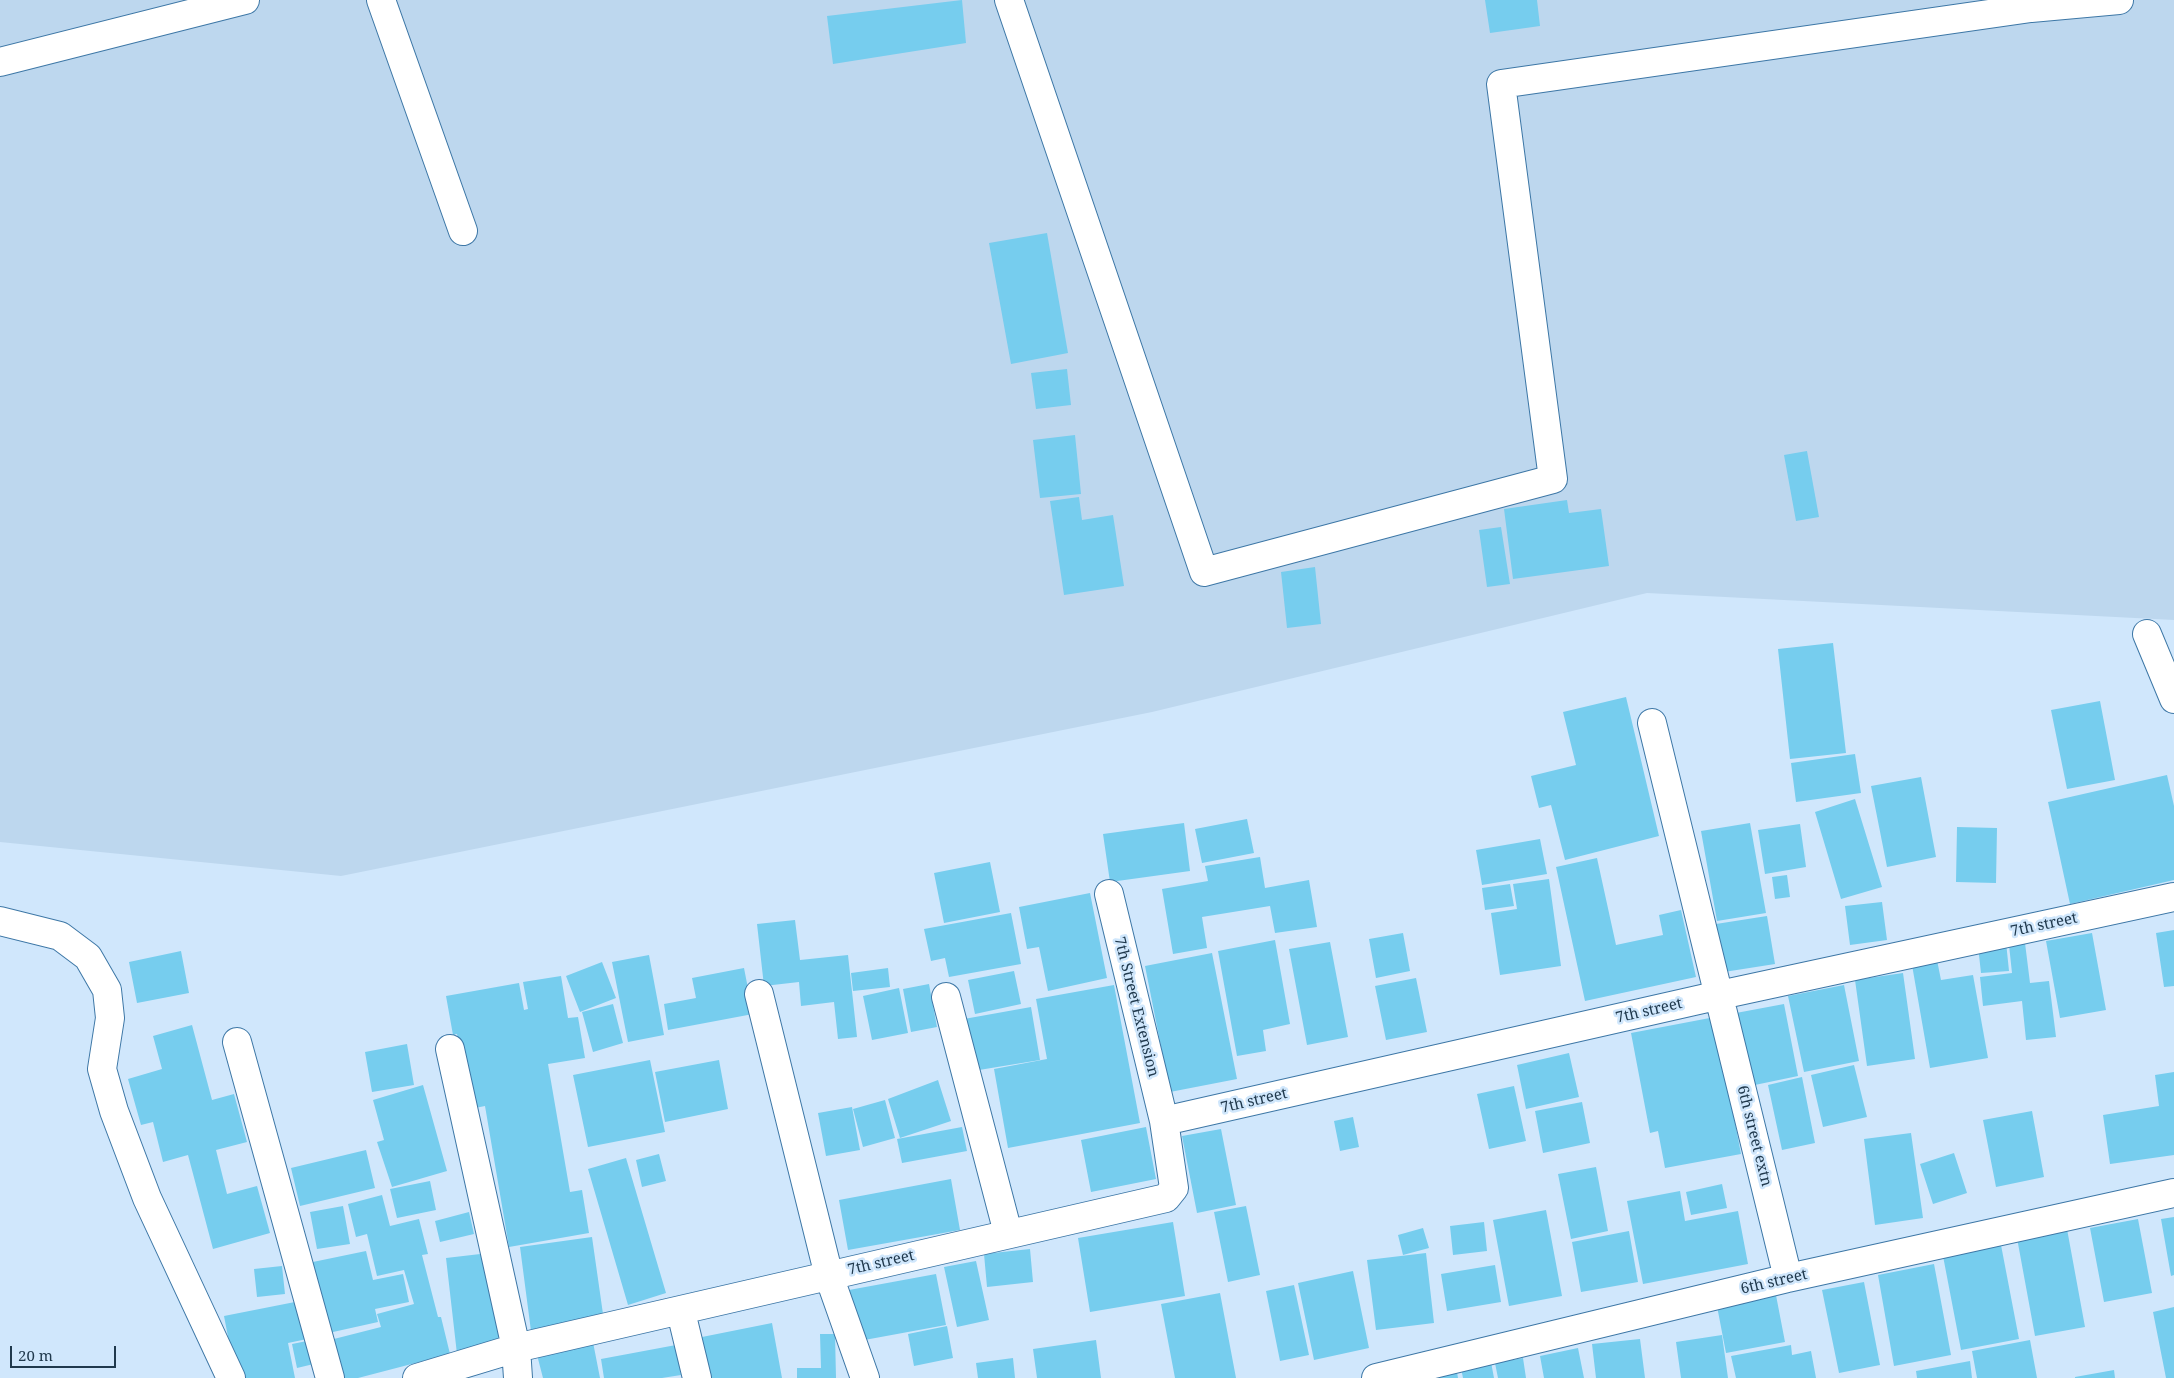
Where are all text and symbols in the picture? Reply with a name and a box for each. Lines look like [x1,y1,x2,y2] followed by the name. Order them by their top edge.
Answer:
[2009,909,2079,941] street label: 7th street
[1110,935,1162,1079] street label: 7th Street Extension
[1614,995,1684,1027] street label: 7th street
[1733,1084,1775,1188] street label: 6th street extn
[1219,1085,1289,1117] street label: 7th street
[846,1247,916,1279] street label: 7th street
[1739,1266,1809,1298] street label: 6th street
[12,1336,119,1368] scale bar
[18,1345,53,1365] text: 20 m

